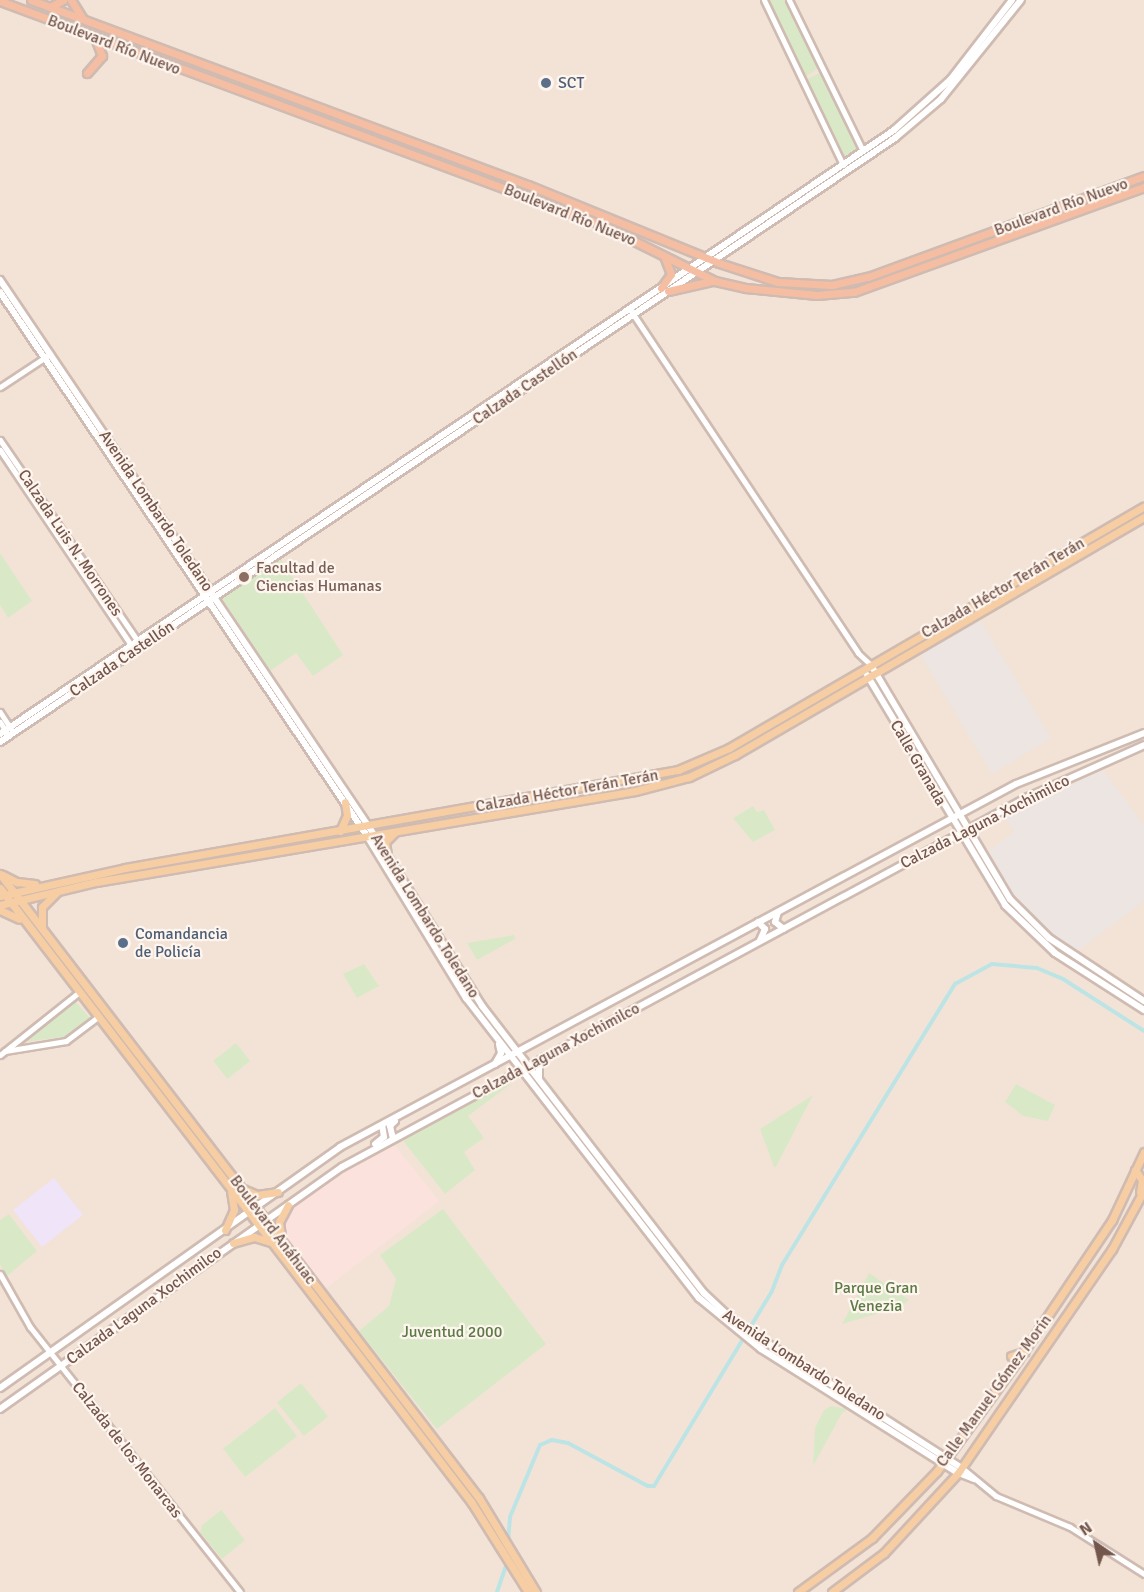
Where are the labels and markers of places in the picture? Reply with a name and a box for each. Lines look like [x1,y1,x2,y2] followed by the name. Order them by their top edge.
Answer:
[558,73,584,93] place label: SCT
[539,76,553,90] marker: SCT
[256,558,382,596] place label: Facultad de Ciencias Humanas
[237,570,251,584] marker: Facultad de Ciencias Humanas
[135,924,228,962] place label: Comandancia de Policía
[116,936,130,950] marker: Comandancia de Policía

